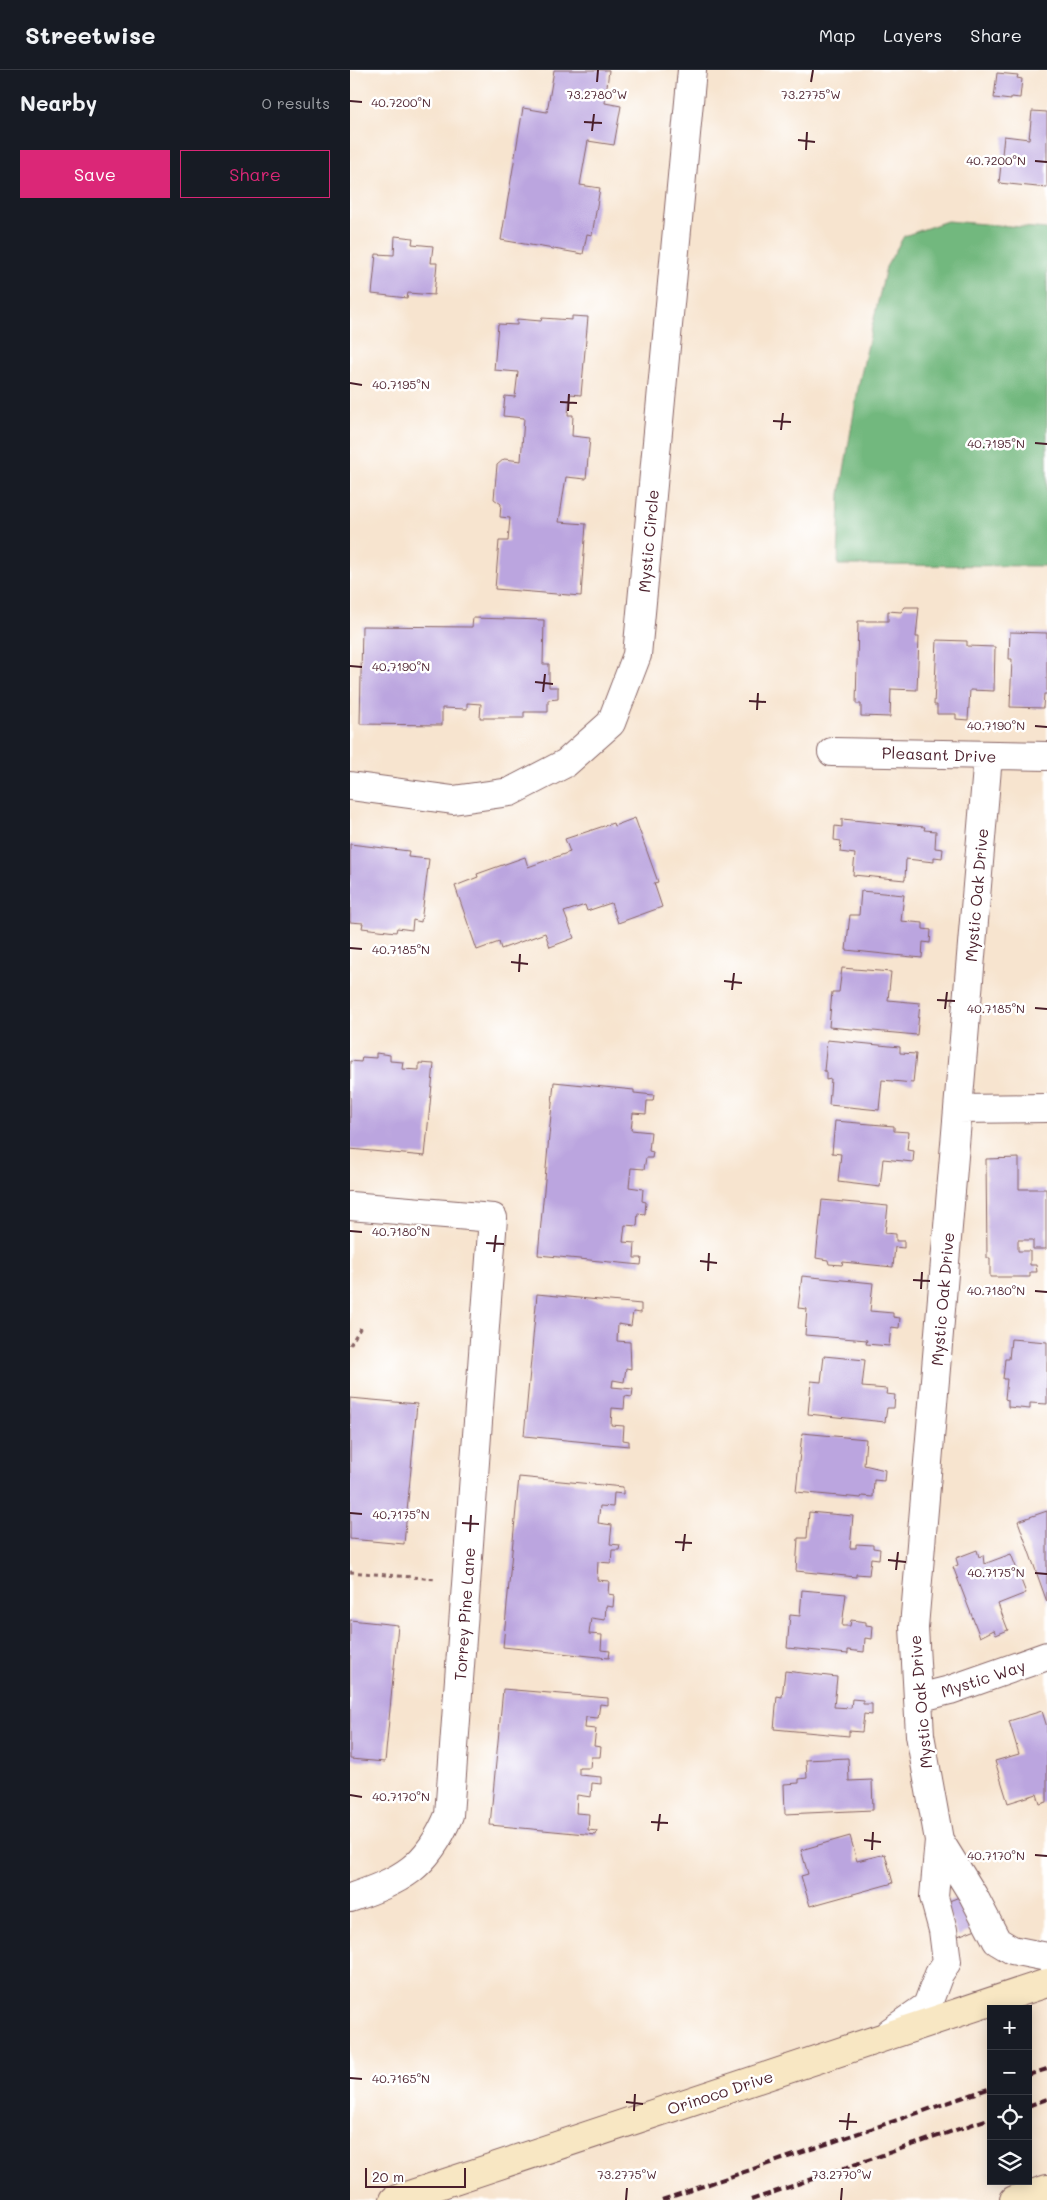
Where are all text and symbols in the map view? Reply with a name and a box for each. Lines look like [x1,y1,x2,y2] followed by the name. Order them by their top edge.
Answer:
[25,19,155,50] text: Streetwise
[819,23,855,47] text: Map
[883,23,942,47] text: Layers
[970,23,1022,47] text: Share
[567,86,627,102] text: 73.2780°W
[781,86,841,102] text: 73.2775°W
[20,89,97,116] text: Nearby
[262,92,330,113] text: 0 results
[371,94,431,110] text: 40.7200°N
[20,150,170,198] button: Save
[180,150,330,198] button: Share
[966,152,1026,168] text: 40.7200°N
[372,376,430,392] text: 40.7195°N
[967,435,1025,451] text: 40.7195°N
[633,489,663,593] street label: Mystic Circle
[372,658,430,674] text: 40.7190°N
[967,717,1025,733] text: 40.7190°N
[881,742,997,766] street label: Pleasant Drive
[960,827,992,963] street label: Mystic Oak Drive
[372,941,430,957] text: 40.7185°N
[967,1000,1025,1016] text: 40.7185°N
[372,1223,430,1239] text: 40.7180°N
[926,1231,958,1367] street label: Mystic Oak Drive
[967,1282,1025,1298] text: 40.7180°N
[372,1506,430,1522] text: 40.7175°N
[449,1547,479,1681] street label: Torrey Pine Lane
[967,1564,1025,1580] text: 40.7175°N
[904,1634,936,1770] street label: Mystic Oak Drive
[938,1654,1028,1702] street label: Mystic Way
[372,1788,430,1804] text: 40.7170°N
[967,1847,1025,1863] text: 40.7170°N
[987,2005,1032,2185] map controls
[987,2005,1032,2050] button: +
[987,2050,1032,2095] button: −
[664,2065,776,2119] street label: Orinoco Drive
[372,2070,430,2086] text: 40.7165°N
[987,2095,1032,2140] button: locate
[987,2140,1032,2185] button: layers
[365,2165,466,2188] scale bar
[597,2166,657,2182] text: 73.2775°W
[812,2166,872,2182] text: 73.2770°W
[372,2167,404,2186] text: 20 m

